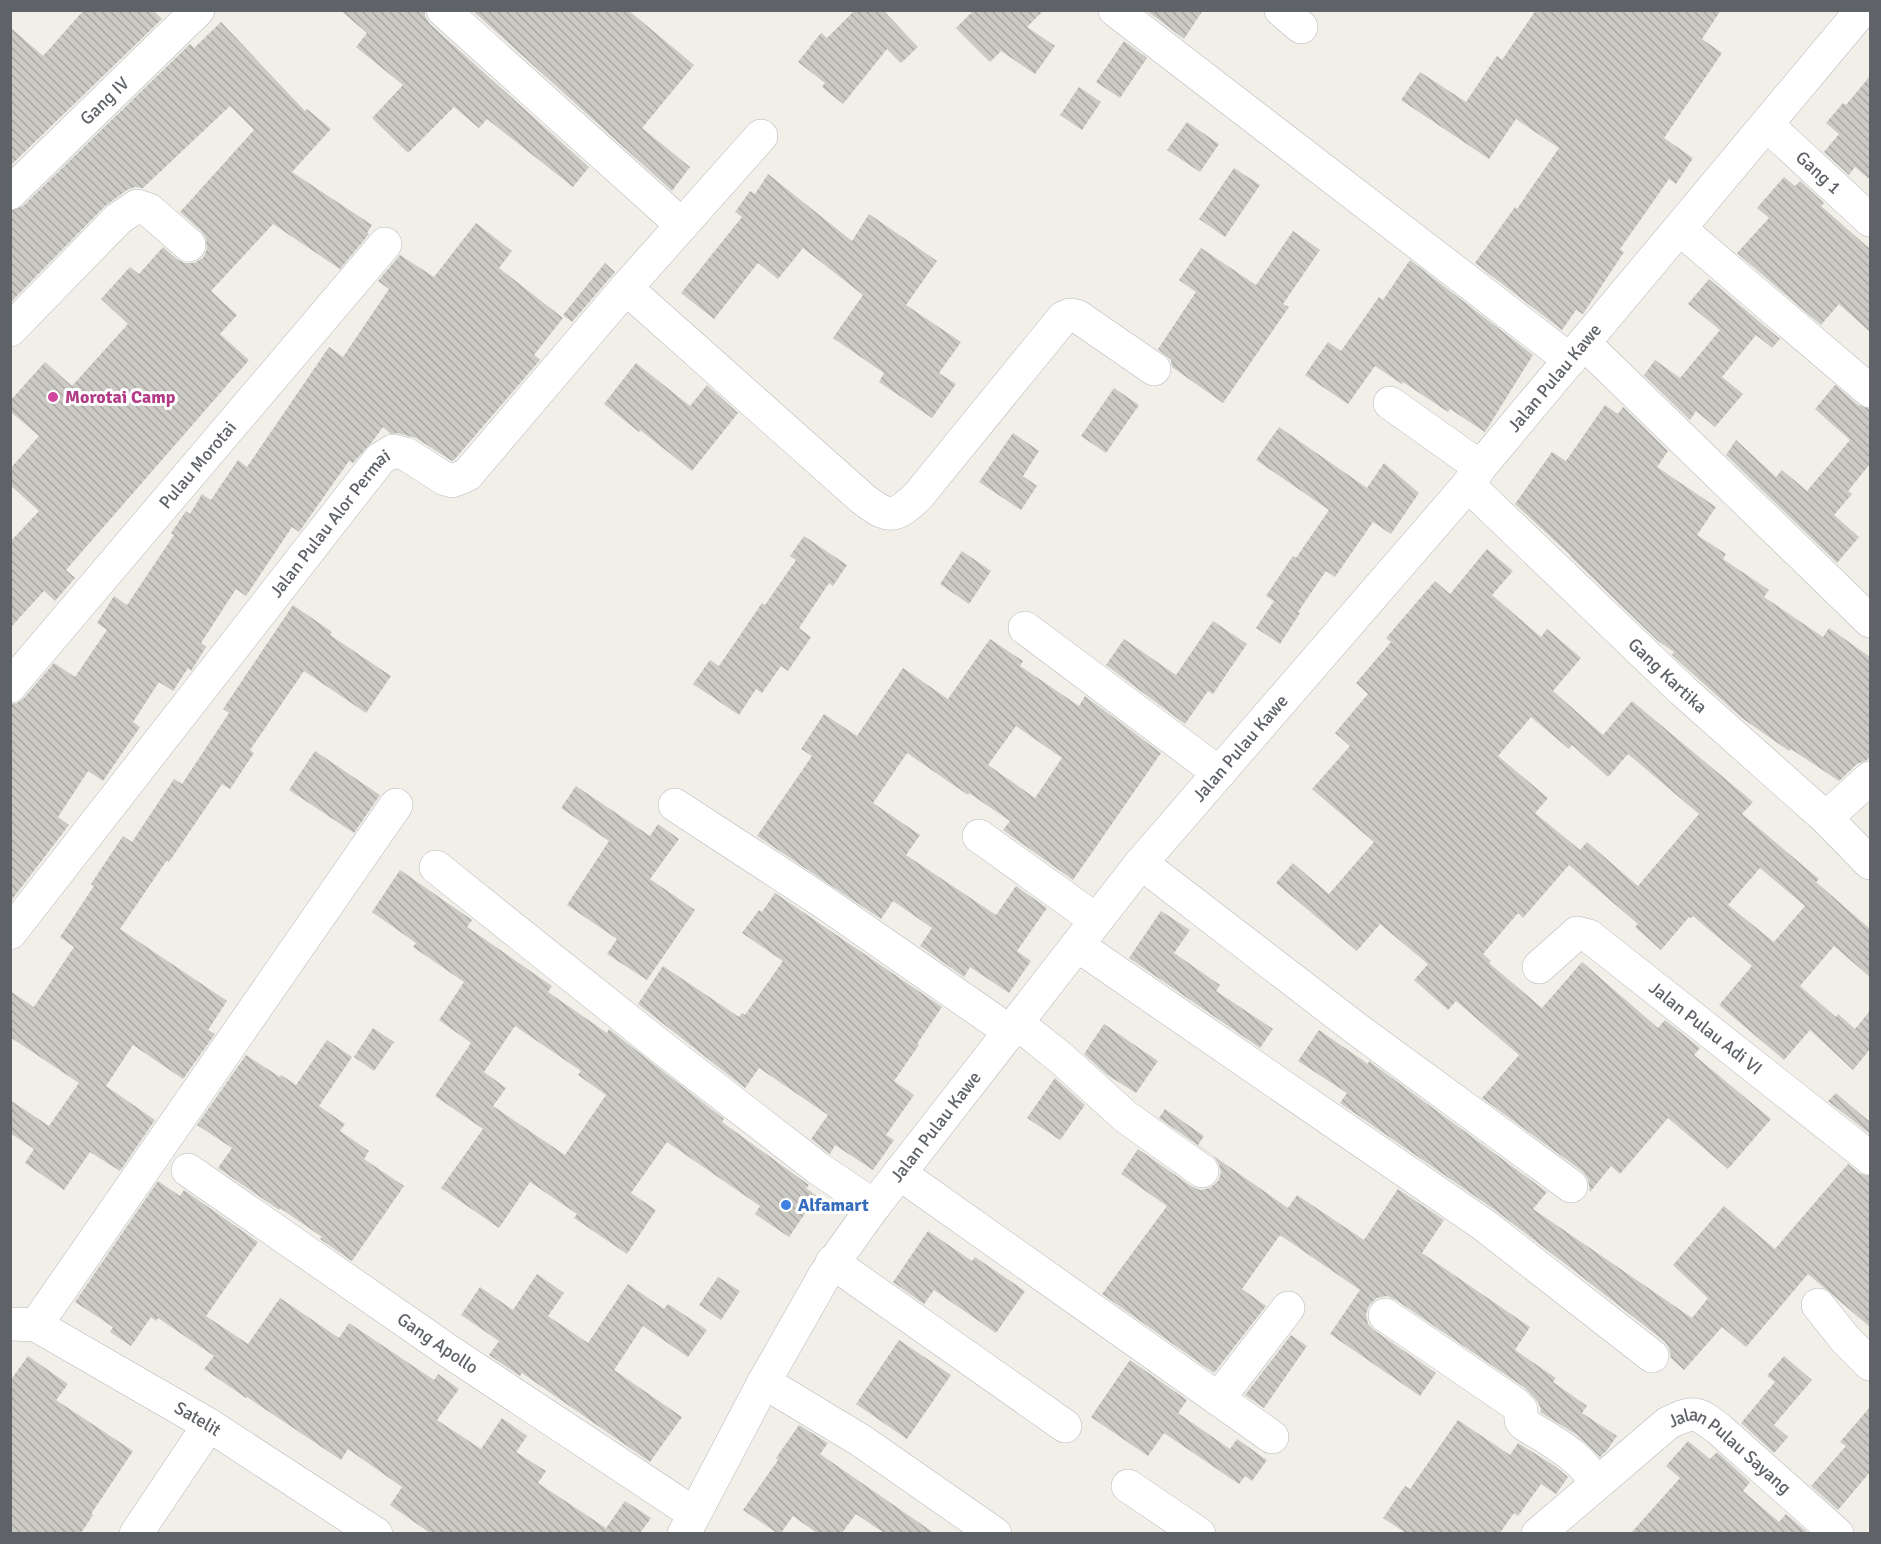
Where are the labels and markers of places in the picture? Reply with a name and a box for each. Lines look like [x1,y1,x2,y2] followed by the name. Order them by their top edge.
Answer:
[65,386,176,408] place label: Morotai Camp
[46,390,60,404] marker: Morotai Camp
[798,1194,869,1216] place label: Alfamart
[779,1198,793,1212] marker: Alfamart

